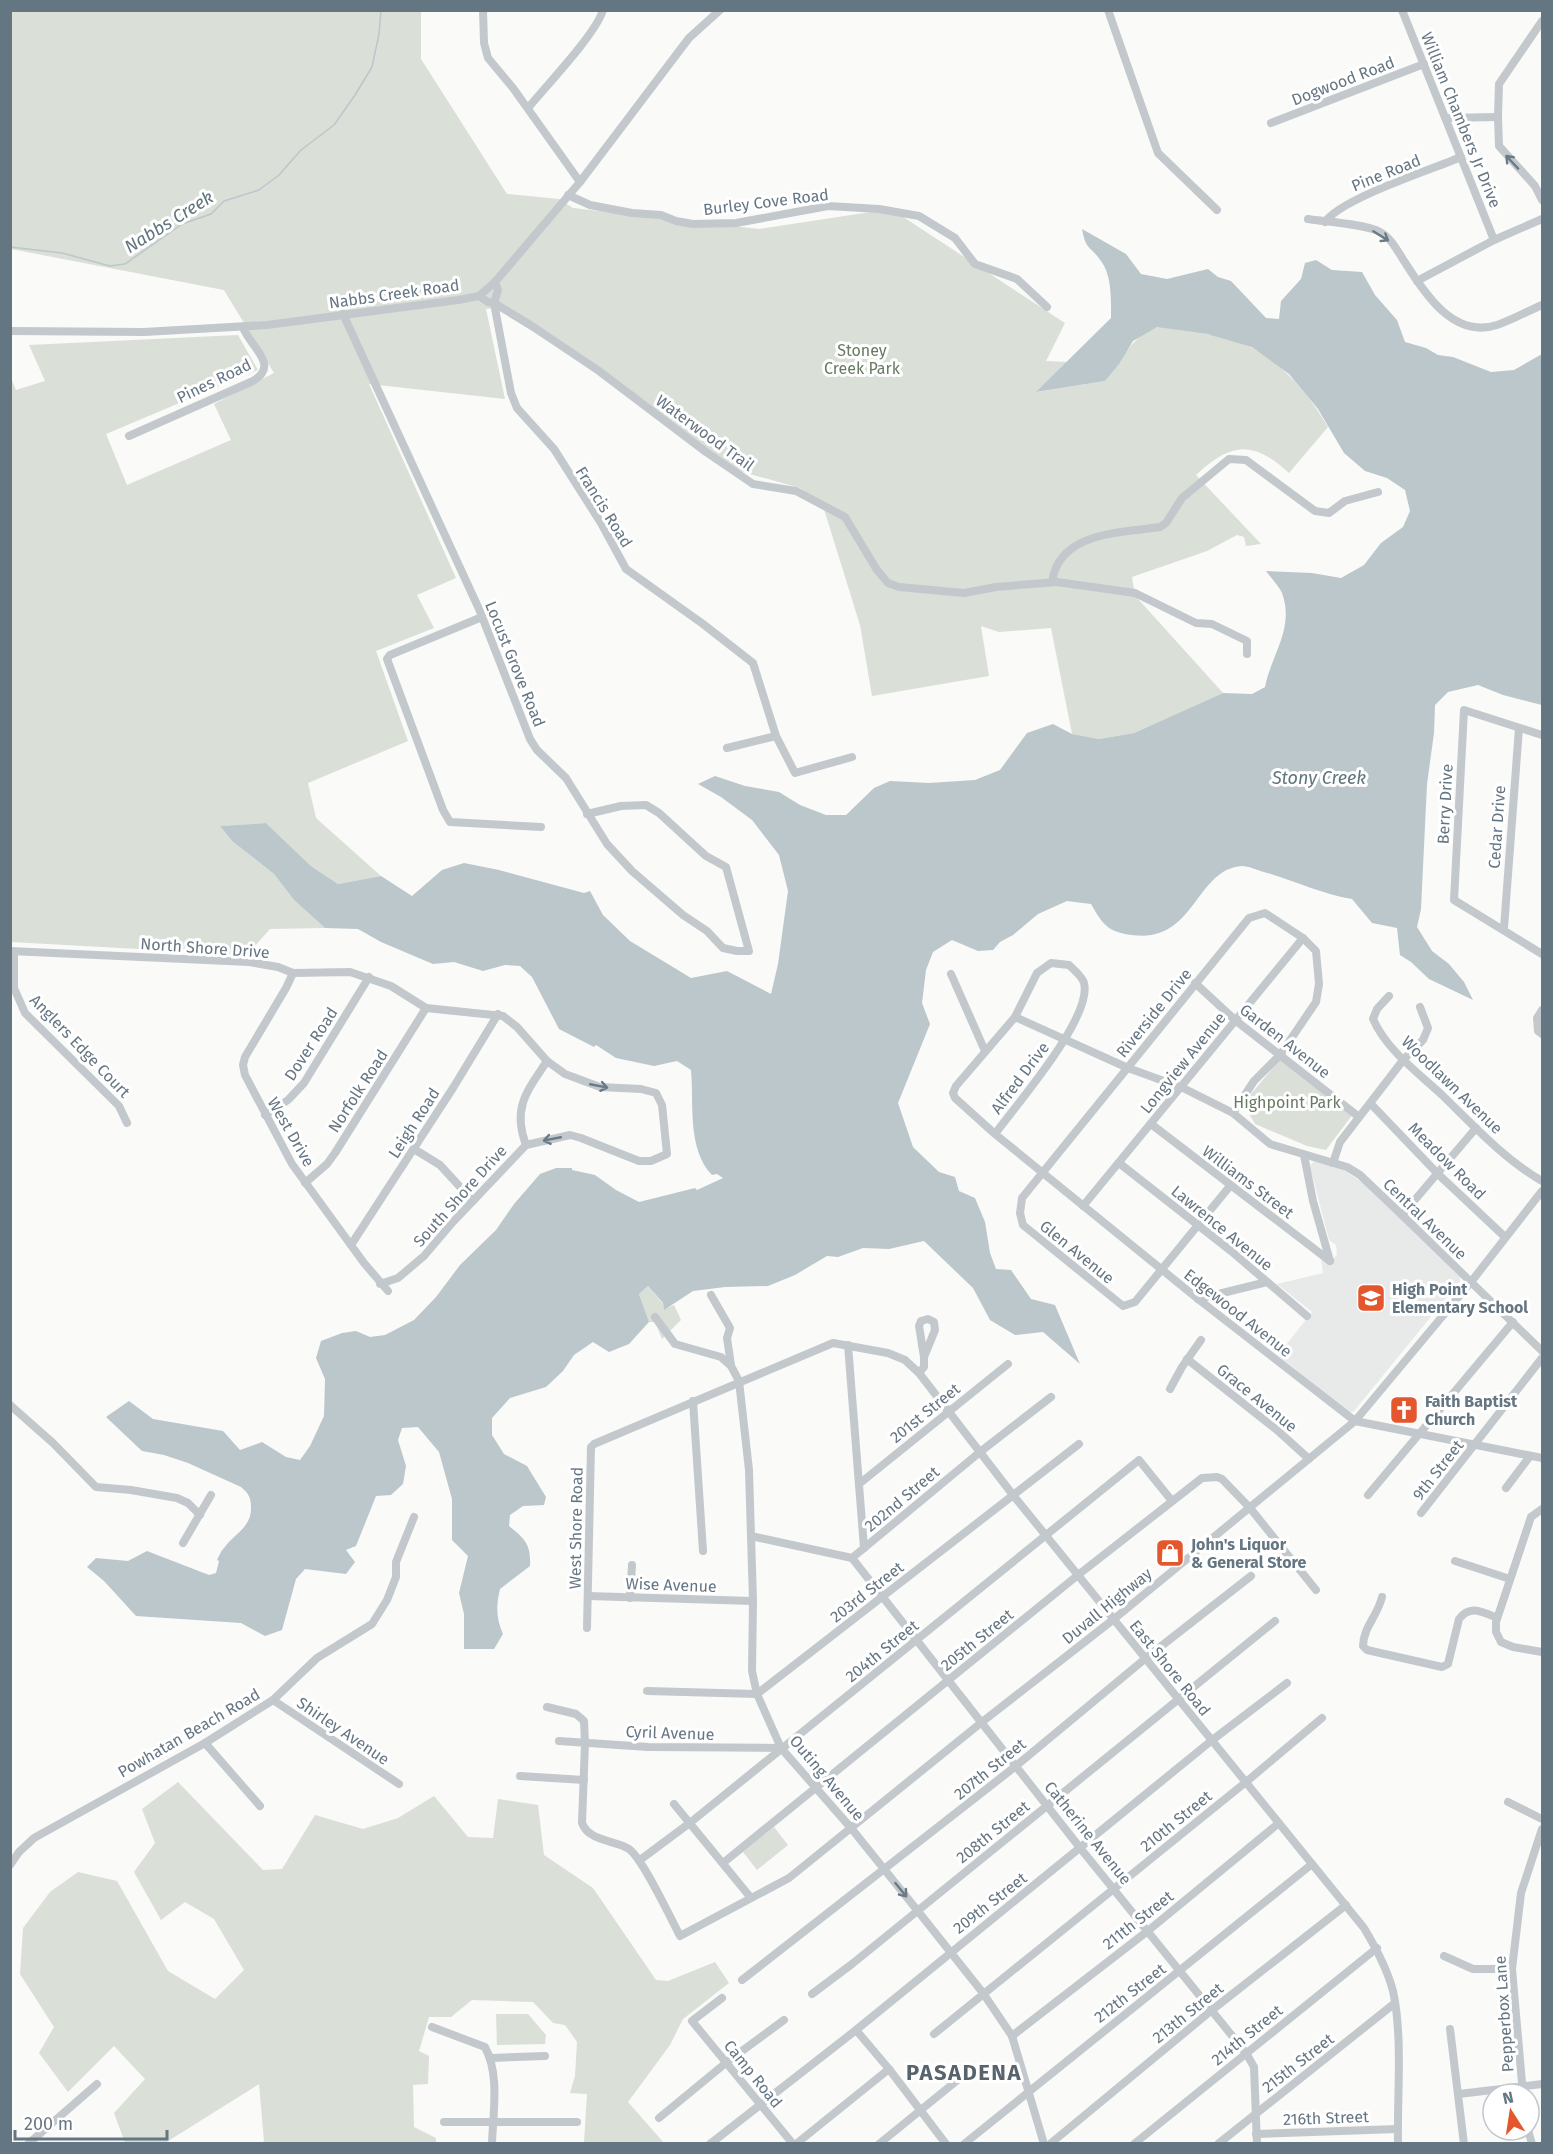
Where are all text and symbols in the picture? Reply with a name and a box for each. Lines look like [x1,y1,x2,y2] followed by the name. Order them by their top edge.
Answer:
[1417,29,1505,211] street label: William Chambers Jr Drive
[1289,53,1397,109] street label: Dogwood Road
[1349,151,1423,195] street label: Pine Road
[1505,154,1520,169] one-way arrow
[702,185,830,219] street label: Burley Cove Road
[121,186,218,258] water label: Nabbs Creek
[1373,229,1390,242] one-way arrow
[328,275,460,313] street label: Nabbs Creek Road
[824,341,901,378] park label: Stoney Creek Park
[174,355,254,407] street label: Pines Road
[652,391,758,475] street label: Waterwood Trail
[572,463,636,551] street label: Francis Road
[481,598,549,730] street label: Locust Grove Road
[1433,763,1457,845] street label: Berry Drive
[1271,767,1366,789] water label: Stony Creek
[1485,785,1509,869] street label: Cedar Drive
[140,934,270,962] street label: North Shore Drive
[1112,965,1196,1061] street label: Riverside Drive
[26,991,134,1102] street label: Anglers Edge Court
[1236,1000,1334,1082] street label: Garden Avenue
[280,1004,342,1084] street label: Dover Road
[1136,1009,1230,1117] street label: Longview Avenue
[1398,1032,1506,1138] street label: Woodlawn Avenue
[987,1038,1053,1118] street label: Alfred Drive
[324,1046,392,1136] street label: Norfolk Road
[588,1081,608,1092] one-way arrow
[384,1084,444,1162] street label: Leigh Road
[1233,1093,1341,1112] park label: Highpoint Park
[264,1094,318,1170] street label: West Drive
[1404,1118,1490,1204] street label: Meadow Road
[543,1134,562,1145] one-way arrow
[409,1141,511,1251] street label: South Shore Drive
[1199,1142,1297,1223] street label: Williams Street
[1379,1174,1471,1264] street label: Central Avenue
[1167,1181,1277,1275] street label: Lawrence Avenue
[1036,1216,1118,1288] street label: Glen Avenue
[1180,1265,1296,1361] street label: Edgewood Avenue
[1392,1280,1528,1317] place label: High Point Elementary School
[1355,1282,1387,1314] school or university icon: High Point Elementary School
[1213,1360,1301,1436] street label: Grace Avenue
[886,1379,964,1447] street label: 201st Street
[1425,1392,1518,1429] place label: Faith Baptist Church
[1388,1394,1420,1426] church icon: Faith Baptist Church
[1409,1436,1468,1504] street label: 9th Street
[861,1462,943,1536] street label: 202nd Street
[565,1467,587,1589] street label: West Shore Road
[1190,1535,1306,1572] place label: John's Liquor & General Store
[1154,1537,1186,1569] shop icon: John's Liquor & General Store
[827,1557,908,1626] street label: 203rd Street
[1058,1564,1156,1648] street label: Duvall Highway
[625,1574,717,1596] street label: Wise Avenue
[937,1605,1017,1675] street label: 205th Street
[842,1616,922,1686] street label: 204th Street
[1126,1616,1214,1720] street label: East Shore Road
[115,1685,263,1781] street label: Powhatan Beach Road
[293,1693,393,1769] street label: Shirley Avenue
[625,1722,715,1744] street label: Cyril Avenue
[786,1731,868,1825] street label: Outing Avenue
[950,1734,1030,1804] street label: 207th Street
[1040,1777,1136,1889] street label: Catherine Avenue
[1137,1786,1216,1856] street label: 210th Street
[953,1797,1034,1867] street label: 208th Street
[950,1868,1031,1938] street label: 209th Street
[894,1882,907,1898] one-way arrow
[1099,1887,1177,1953] street label: 211th Street
[1490,1955,1518,2073] street label: Pepperbox Lane
[1091,1959,1170,2027] street label: 212th Street
[1149,1979,1227,2047] street label: 213th Street
[1208,2000,1286,2069] street label: 214th Street
[1259,2029,1338,2097] street label: 215th Street
[720,2036,786,2112] street label: Camp Road
[906,2059,1022,2086] district label: PASADENA
[1481,2082,1541,2142] north arrow
[1501,2087,1515,2108] text: N
[15,2103,166,2141] scale bar
[1283,2107,1369,2129] street label: 216th Street
[24,2113,73,2135] text: 200 m

